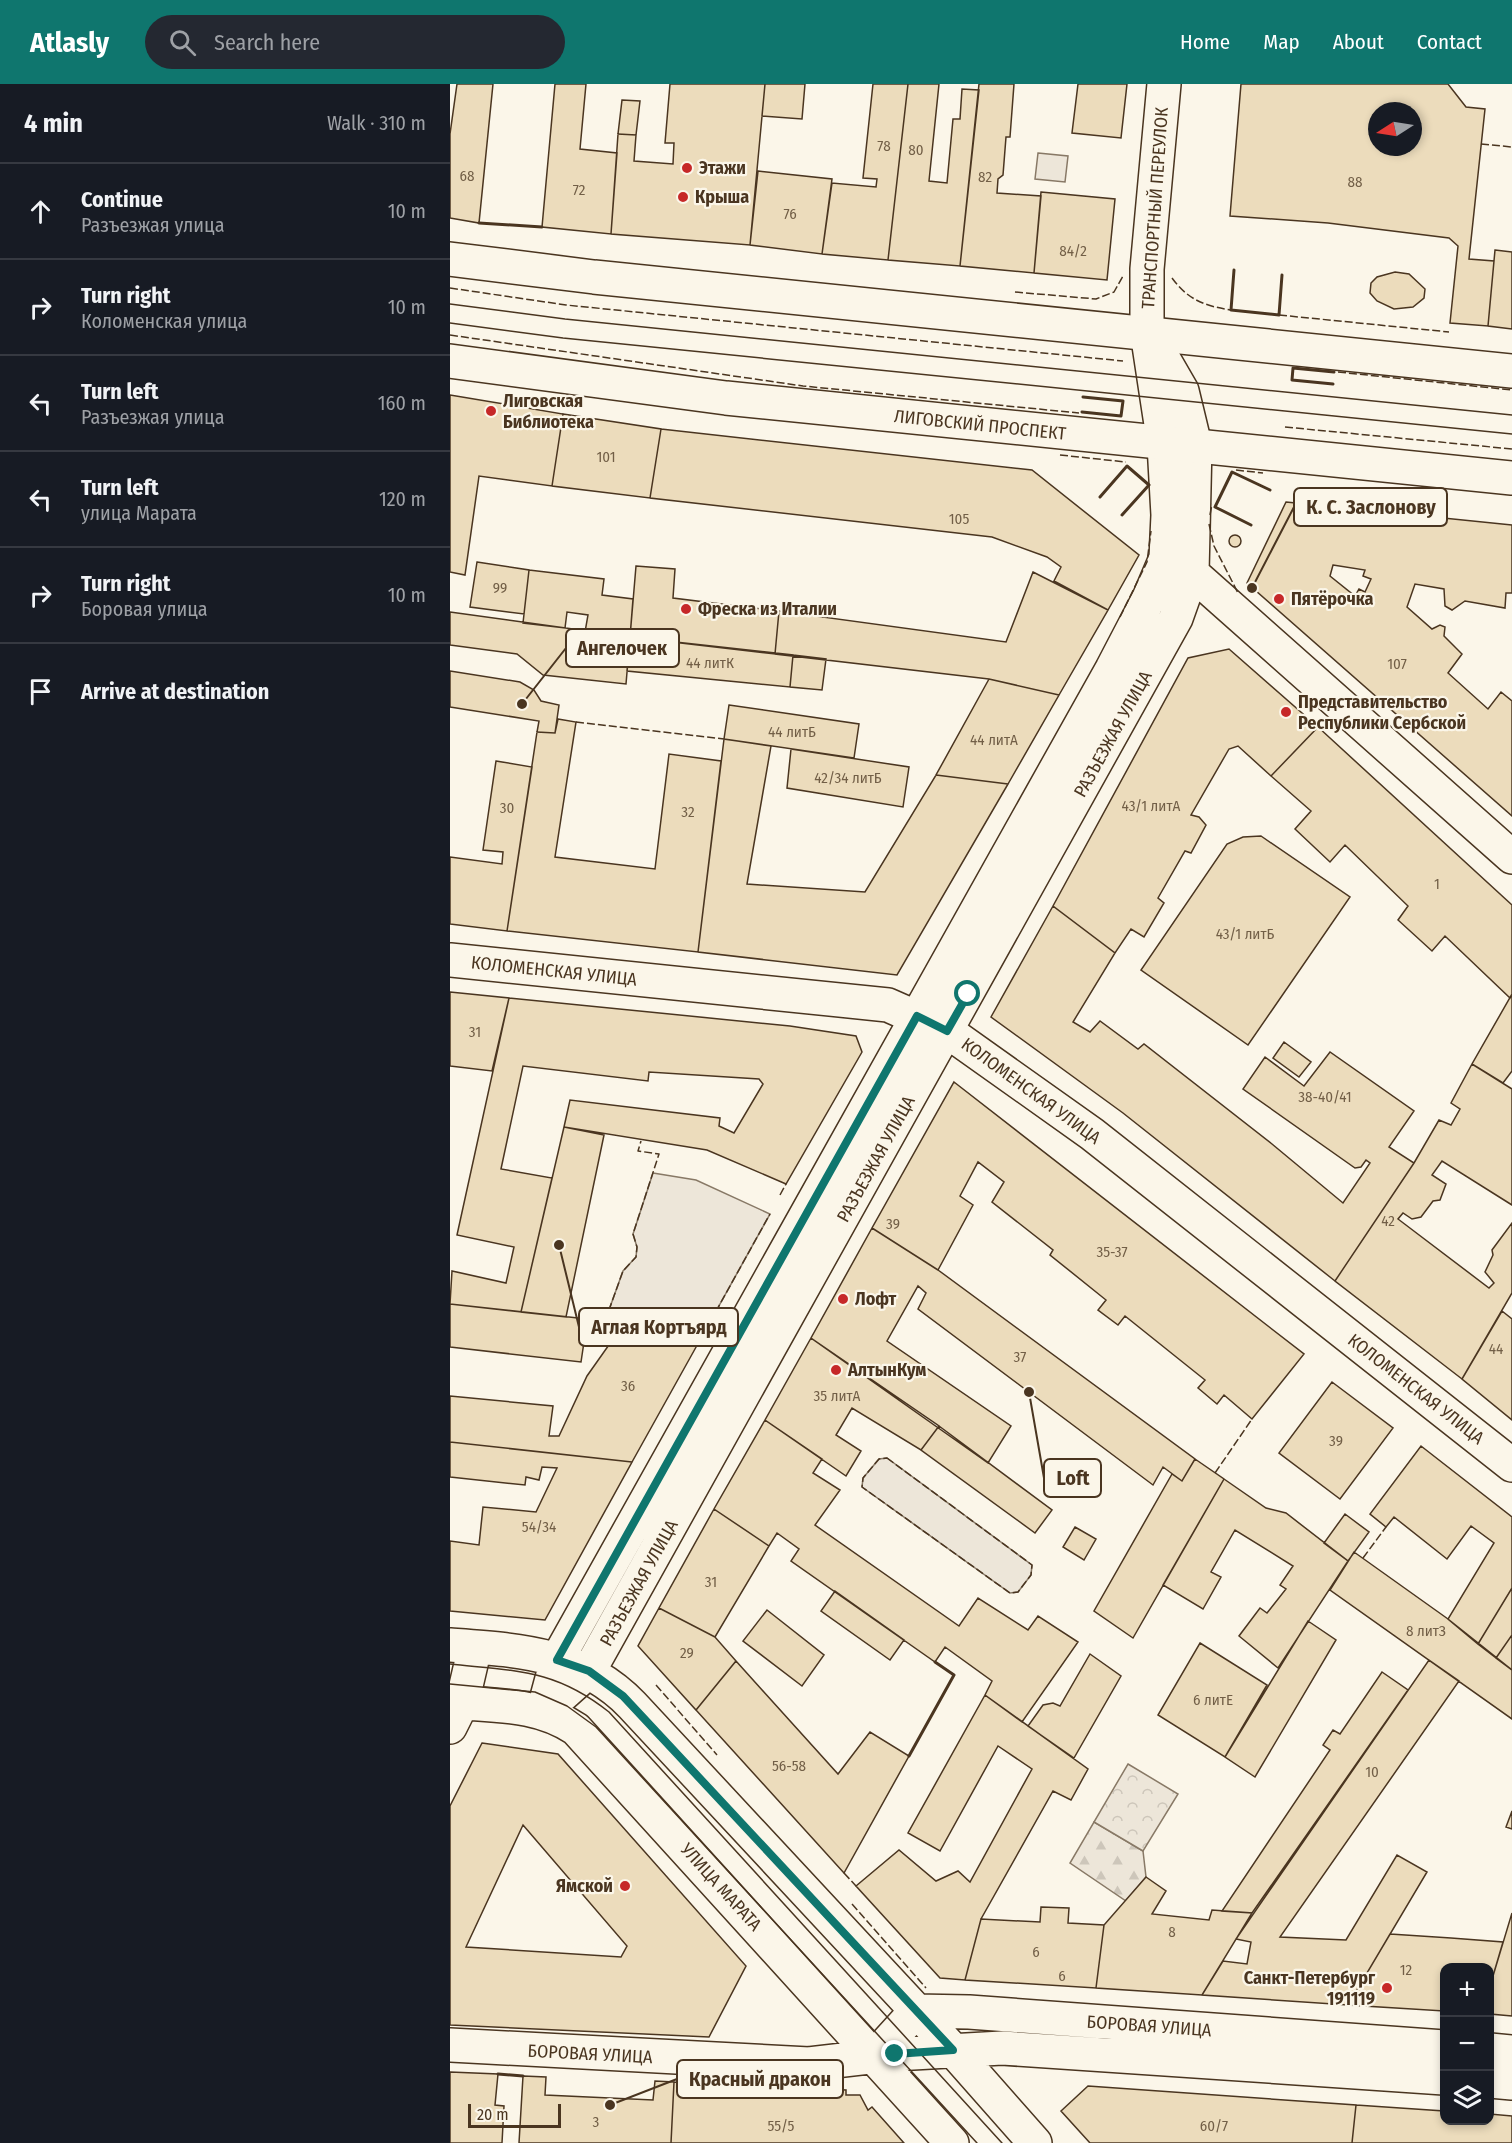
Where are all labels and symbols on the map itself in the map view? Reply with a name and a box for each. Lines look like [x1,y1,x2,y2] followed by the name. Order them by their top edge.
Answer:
[1368,102,1422,156] north arrow
[1137,106,1173,310] street label: ТРАНСПОРТНЫЙ ПЕРЕУЛОК
[877,137,891,155] house number: 78
[908,141,924,159] house number: 80
[699,157,746,179] place label: Этажи
[680,161,694,175] marker: Этажи
[460,167,474,185] house number: 68
[978,168,992,186] house number: 82
[1347,173,1363,191] house number: 88
[573,181,586,199] house number: 72
[695,186,749,208] place label: Крыша
[676,190,690,204] marker: Крыша
[783,205,797,223] house number: 76
[1059,242,1087,260] house number: 84/2
[503,390,594,433] place label: Лиговская Библиотека
[484,404,498,418] marker: Лиговская Библиотека
[893,405,1068,445] street label: ЛИГОВСКИЙ ПРОСПЕКТ
[596,448,616,466] house number: 101
[1294,488,1447,526] callout: К. С. Заслонову
[1306,495,1436,519] text: К. С. Заслонову
[949,510,969,528] house number: 105
[493,579,507,597] house number: 99
[1291,588,1373,610] place label: Пятёрочка
[1272,592,1286,606] marker: Пятёрочка
[698,598,837,620] place label: Фреска из Италии
[679,602,693,616] marker: Фреска из Италии
[566,629,679,667] callout: Ангелочек
[576,636,668,660] text: Ангелочек
[686,654,734,672] house number: 44 литК
[1387,655,1407,673] house number: 107
[1069,667,1157,801] street label: РАЗЪЕЗЖАЯ УЛИЦА
[1298,691,1466,734] place label: Представительство Республики Сербской
[1279,705,1293,719] marker: Представительство Республики Сербской
[768,723,816,741] house number: 44 литБ
[970,731,1018,749] house number: 44 литА
[814,769,882,787] house number: 42/34 литБ
[1122,797,1180,815] house number: 43/1 литА
[500,799,514,817] house number: 30
[681,803,695,821] house number: 32
[1434,875,1440,893] house number: 1
[1216,925,1274,943] house number: 43/1 литБ
[470,951,639,991] street label: КОЛОМЕНСКАЯ УЛИЦА
[954,980,980,1006] route start
[469,1023,481,1041] house number: 31
[957,1033,1105,1149] street label: КОЛОМЕНСКАЯ УЛИЦА
[1298,1088,1352,1106] house number: 38-40/41
[832,1092,920,1226] street label: РАЗЪЕЗЖАЯ УЛИЦА
[1381,1212,1395,1230] house number: 42
[886,1215,900,1233] house number: 39
[1096,1243,1128,1261] house number: 35-37
[855,1288,897,1310] place label: Лофт
[836,1292,850,1306] marker: Лофт
[579,1308,738,1346] callout: Аглая Кортъярд
[590,1315,727,1339] text: Аглая Кортъярд
[1344,1329,1489,1449] street label: КОЛОМЕНСКАЯ УЛИЦА
[1489,1340,1503,1358] house number: 44
[1014,1348,1026,1366] house number: 37
[847,1359,926,1381] place label: АлтынКум
[829,1363,843,1377] marker: АлтынКум
[621,1377,635,1395] house number: 36
[814,1387,861,1405] house number: 35 литА
[1329,1432,1343,1450] house number: 39
[1044,1459,1101,1497] callout: Loft
[1056,1466,1091,1490] text: Loft
[595,1516,683,1650] street label: РАЗЪЕЗЖАЯ УЛИЦА
[522,1518,556,1536] house number: 54/34
[705,1573,717,1591] house number: 31
[1406,1622,1446,1640] house number: 8 литЗ
[680,1644,694,1662] house number: 29
[1193,1691,1233,1709] house number: 6 литЕ
[772,1757,806,1775] house number: 56-58
[1365,1763,1379,1781] house number: 10
[675,1838,766,1936] street label: УЛИЦА МАРАТА
[556,1875,613,1897] place label: Ямской
[618,1879,632,1893] marker: Ямской
[1168,1923,1176,1941] house number: 8
[1032,1943,1040,1961] house number: 6
[1400,1961,1413,1979] house number: 12
[1058,1967,1066,1985] house number: 6
[1244,1967,1376,2010] place label: Санкт-Петербург 191119
[1380,1981,1394,1995] marker: Санкт-Петербург 191119
[1086,2011,1213,2041] street label: БОРОВАЯ УЛИЦА
[527,2040,654,2068] street label: БОРОВАЯ УЛИЦА
[881,2040,907,2066] route end
[677,2060,843,2098] callout: Красный дракон
[689,2067,831,2091] text: Красный дракон
[468,2101,561,2128] scale bar
[593,2113,600,2131] house number: 3
[767,2117,795,2135] house number: 55/5
[1200,2117,1228,2135] house number: 60/7

